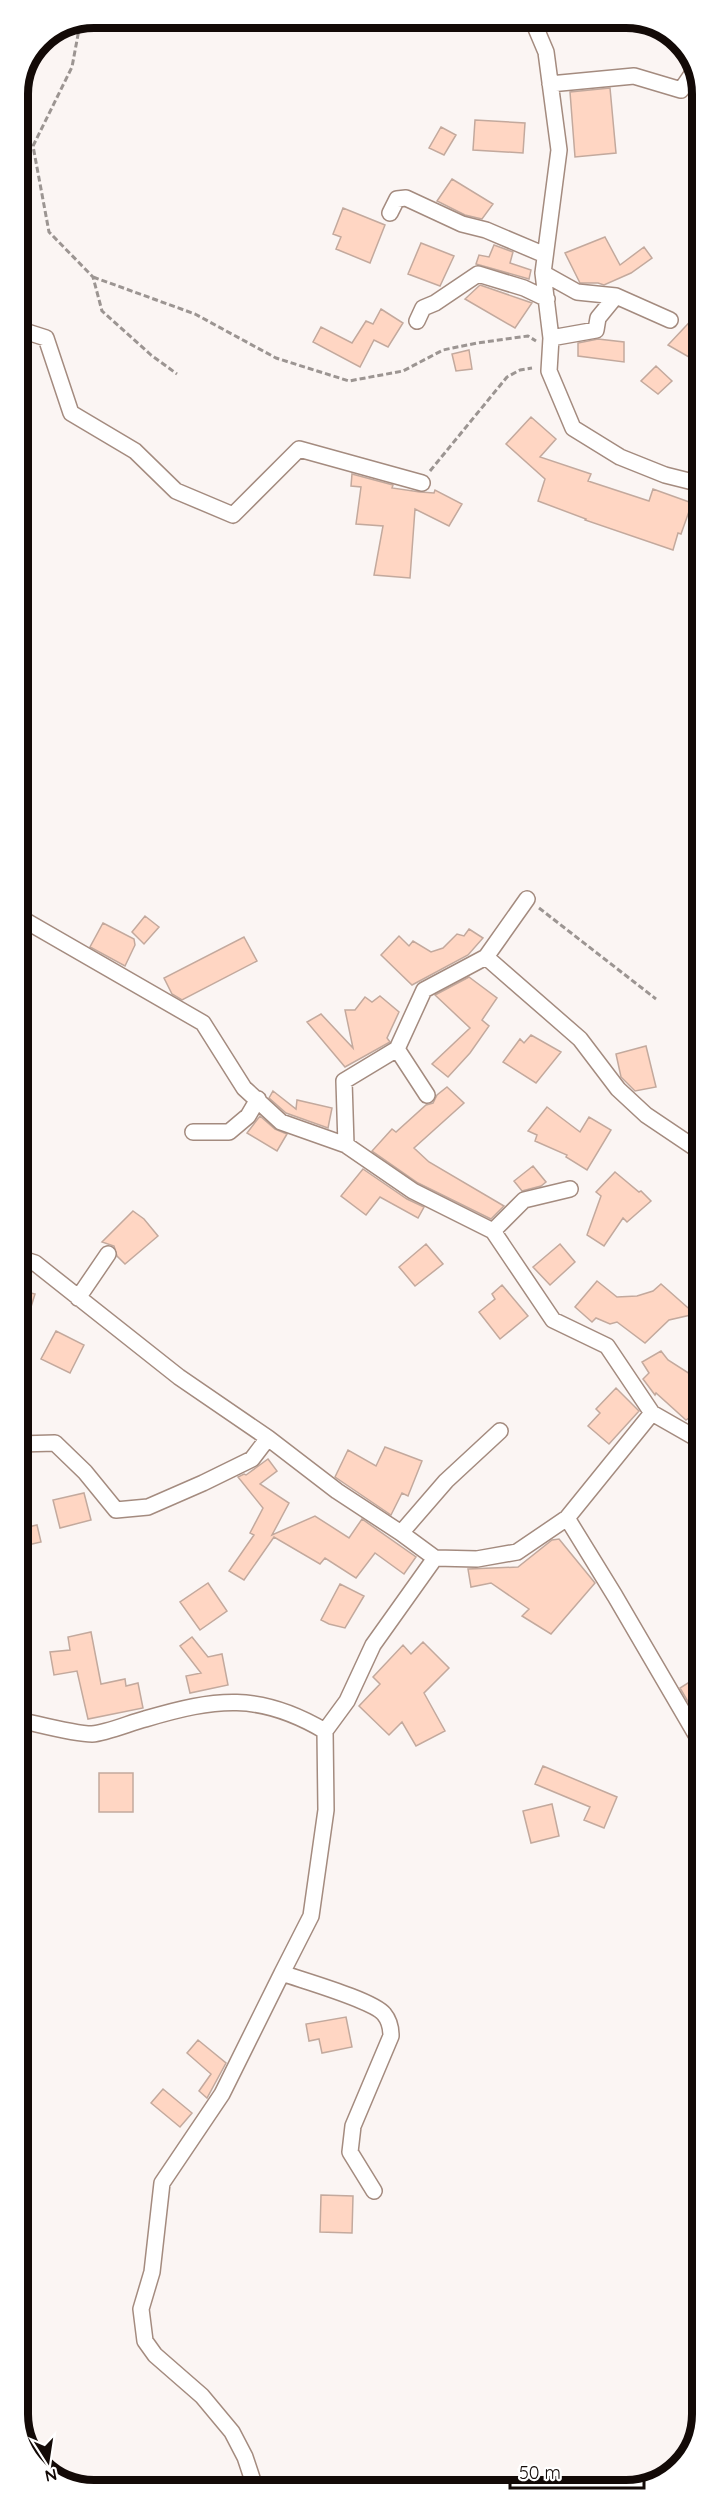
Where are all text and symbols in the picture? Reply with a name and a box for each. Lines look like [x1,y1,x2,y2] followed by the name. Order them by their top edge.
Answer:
[18,2431,78,2491] north arrow
[510,2452,644,2490] scale bar
[519,2461,561,2484] text: 50 m
[43,2465,59,2487] text: N

